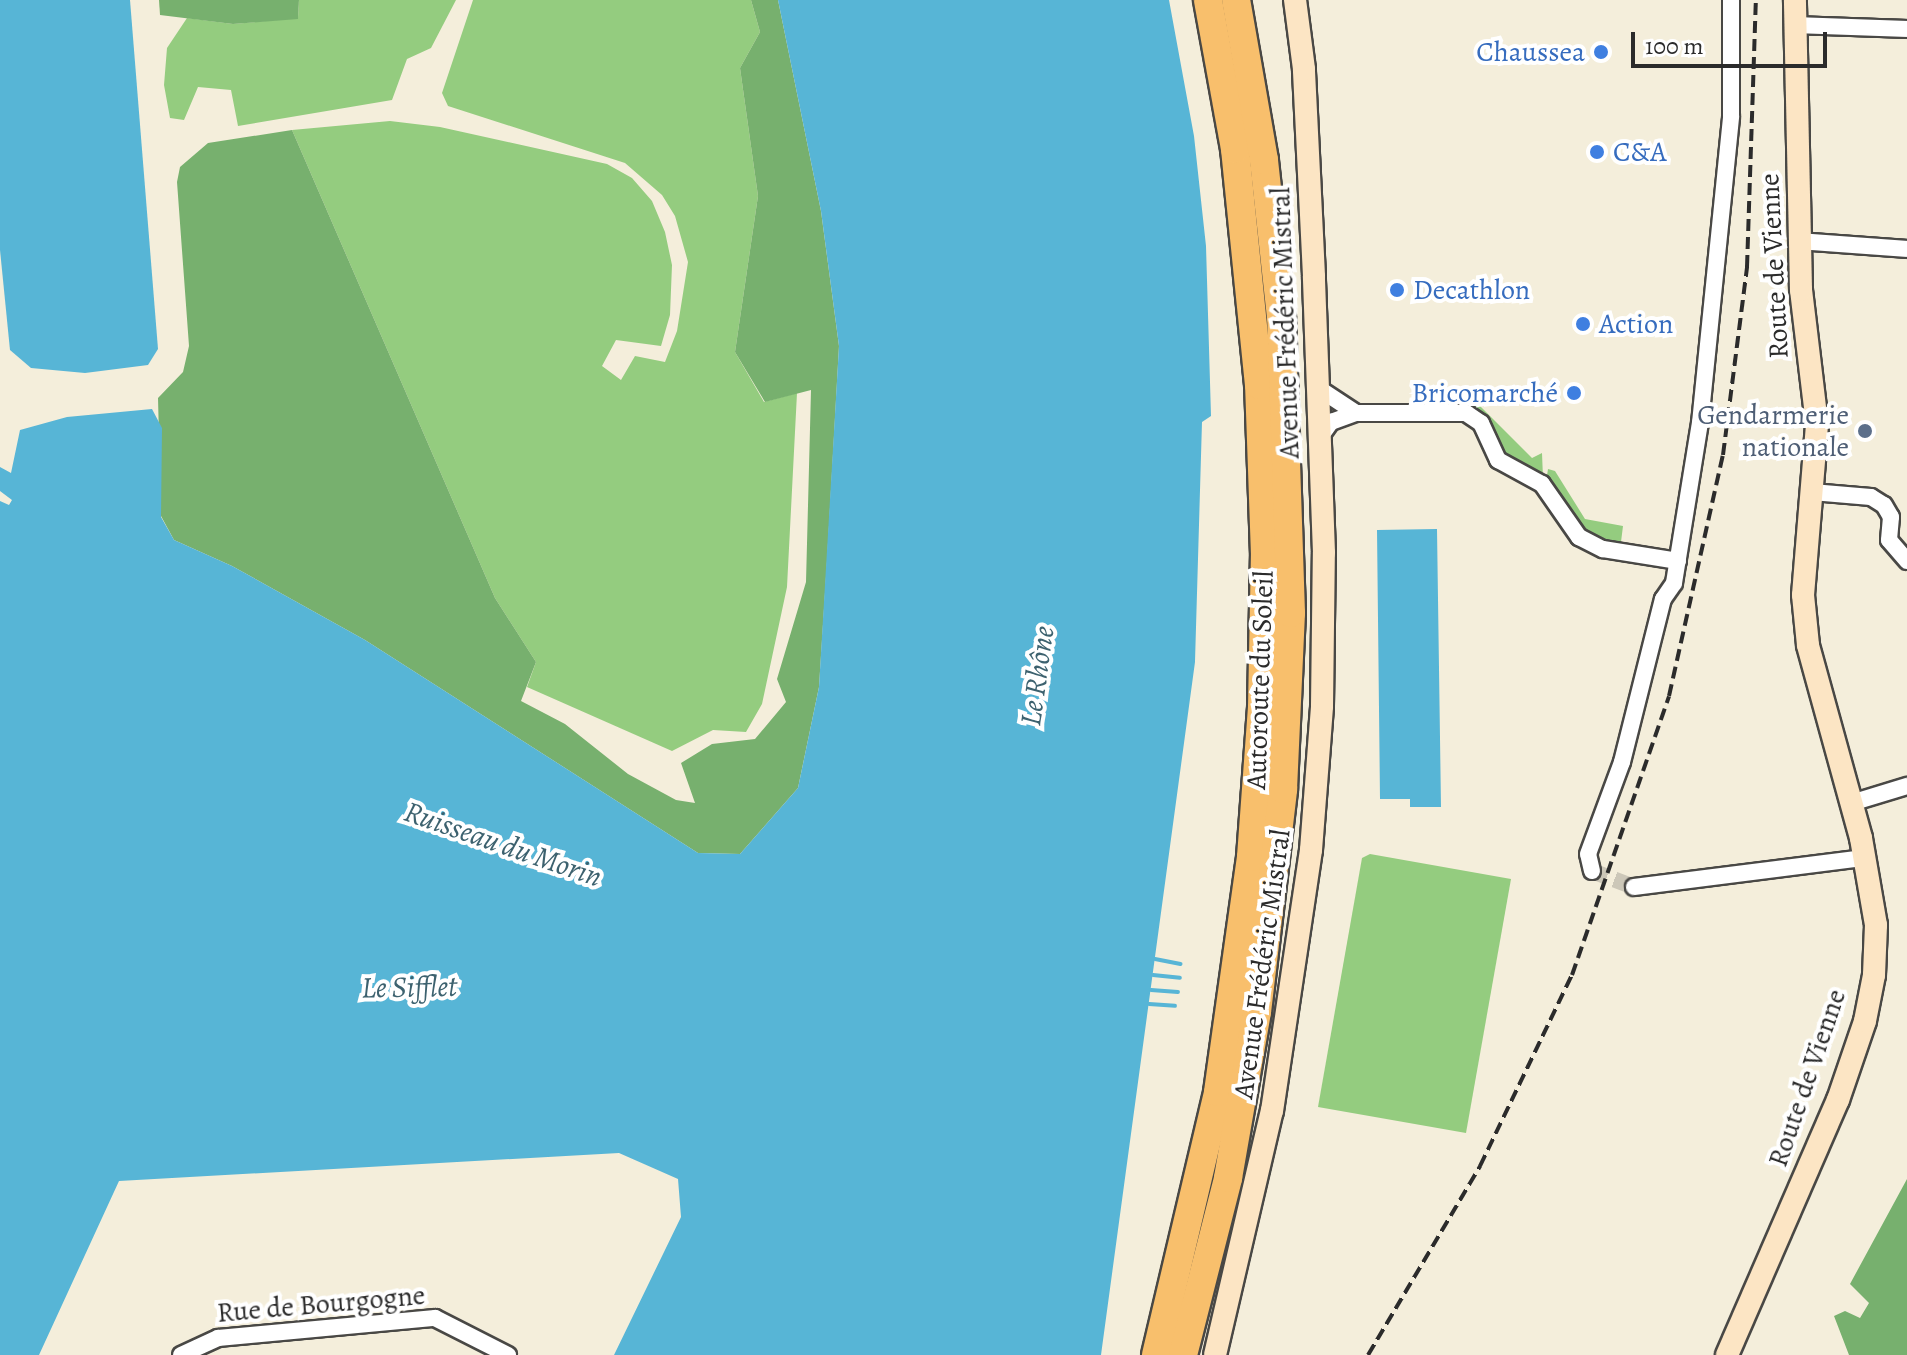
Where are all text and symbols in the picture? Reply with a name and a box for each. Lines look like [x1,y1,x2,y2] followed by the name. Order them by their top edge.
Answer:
[1635,16,1831,66] scale bar
[1645,30,1704,62] text: 100 m
[1476,35,1585,69] place label: Chaussea
[1592,43,1610,61] marker: Chaussea
[1613,135,1666,169] place label: C&A
[1588,143,1606,161] marker: C&A
[1752,173,1796,359] street label: Route de Vienne
[1263,187,1307,459] street label: Avenue Frédéric Mistral
[1413,273,1530,307] place label: Decathlon
[1388,281,1406,299] marker: Decathlon
[1599,307,1673,341] place label: Action
[1574,315,1592,333] marker: Action
[1411,376,1558,410] place label: Bricomarché
[1565,384,1583,402] marker: Bricomarché
[1697,398,1849,464] place label: Gendarmerie nationale
[1856,422,1874,440] marker: Gendarmerie nationale
[1239,570,1281,790] street label: Autoroute du Soleil
[1012,624,1062,728] water label: Le Rhône
[399,793,607,895] water label: Ruisseau du Morin
[1226,827,1298,1101] street label: Avenue Frédéric Mistral
[361,968,457,1006] water label: Le Sifflet
[1761,985,1853,1171] street label: Route de Vienne
[216,1278,426,1330] street label: Rue de Bourgogne

